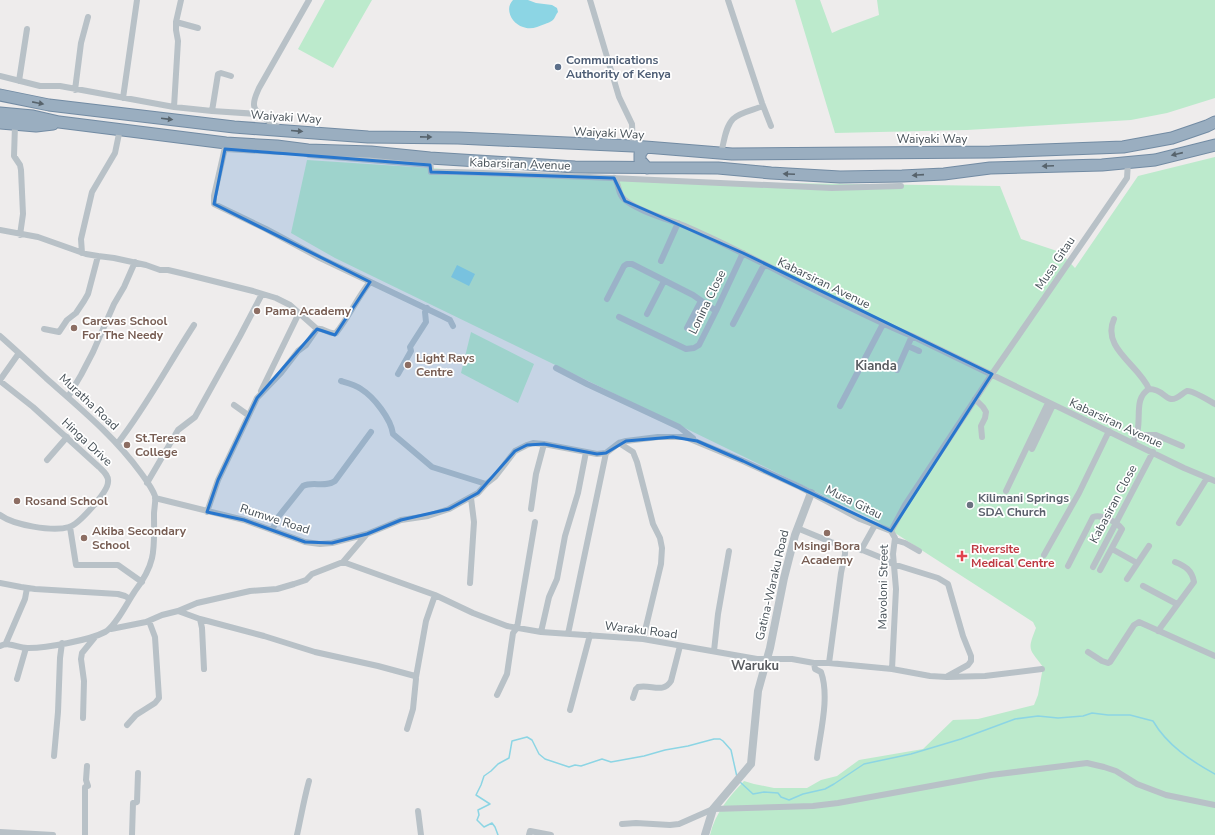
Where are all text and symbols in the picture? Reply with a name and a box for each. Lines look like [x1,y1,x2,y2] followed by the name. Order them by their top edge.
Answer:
[566,52,671,82] place label: Communications Authority of Kenya
[553,62,563,72] marker: Communications Authority of Kenya
[32,100,44,106] one-way arrow
[250,107,323,128] street label: Waiyaki Way
[161,116,173,122] one-way arrow
[573,123,646,143] street label: Waiyaki Way
[291,127,303,134] one-way arrow
[897,131,968,147] street label: Waiyaki Way
[420,134,433,140] one-way arrow
[1171,152,1183,158] one-way arrow
[469,154,571,174] street label: Kabarsiran Avenue
[1042,163,1054,170] one-way arrow
[783,171,795,178] one-way arrow
[912,172,925,179] one-way arrow
[1031,233,1079,293] street label: Musa Gitau
[775,254,873,312] street label: Kabarsiran Avenue
[685,267,729,337] street label: Lonina Close
[265,303,352,319] place label: Pama Academy
[252,306,262,316] marker: Pama Academy
[82,313,167,343] place label: Carevas School For The Needy
[69,323,79,333] marker: Carevas School For The Needy
[416,350,475,380] place label: Light Rays Centre
[855,357,897,375] district label: Kianda
[403,360,413,370] marker: Light Rays Centre
[56,370,122,434] street label: Muratha Road
[1067,394,1165,452] street label: Kabarsiran Avenue
[58,414,116,470] street label: Hinga Drive
[135,430,186,460] place label: St.Teresa College
[122,440,132,450] marker: St.Teresa College
[1086,462,1140,546] street label: Kabasiran Close
[823,481,885,523] street label: Musa Gitau
[978,490,1069,520] place label: Kilimani Springs SDA Church
[25,493,108,509] place label: Rosand School
[12,496,22,506] marker: Rosand School
[238,500,312,538] street label: Rumwe Road
[965,500,975,510] marker: Kilimani Springs SDA Church
[92,523,187,553] place label: Akiba Secondary School
[751,528,793,642] street label: Gatina-Waraku Road
[822,528,832,538] marker: Msingi Bora Academy
[79,533,89,543] marker: Akiba Secondary School
[794,538,860,568] place label: Msingi Bora Academy
[971,541,1055,571] place label: Riversite Medical Centre
[874,544,892,630] street label: Mavoloni Street
[956,550,968,562] marker: Riversite Medical Centre
[604,618,678,642] street label: Waraku Road
[731,657,779,675] district label: Waruku

